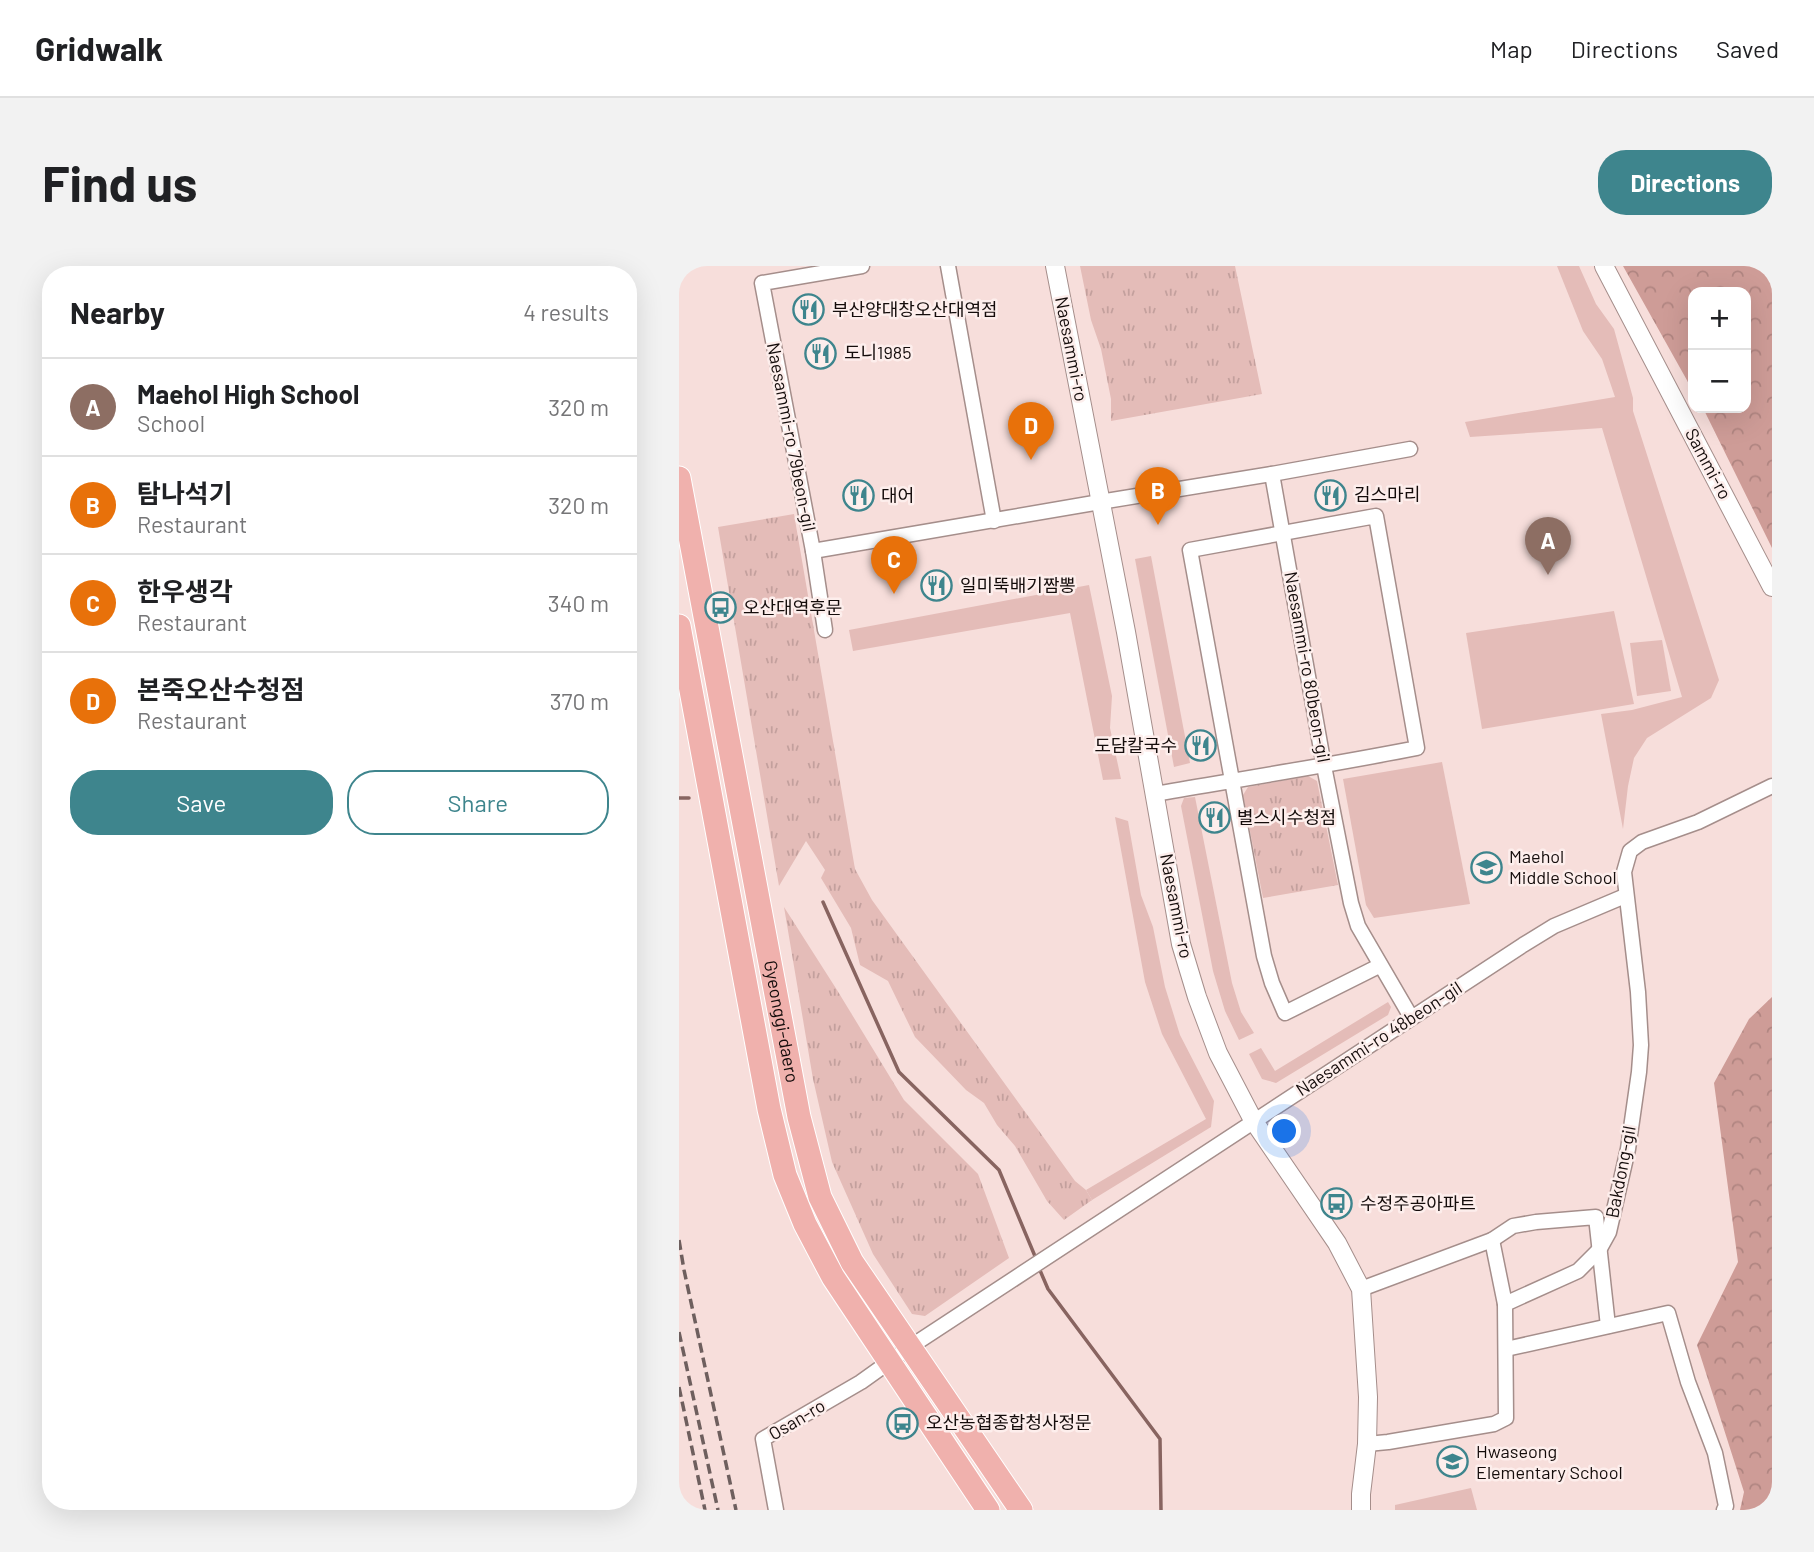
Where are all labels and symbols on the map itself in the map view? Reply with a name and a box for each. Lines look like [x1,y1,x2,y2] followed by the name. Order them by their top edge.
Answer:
[792,293,826,327] restaurant icon: 부산양대창오산대역점
[1051,294,1093,403] street label: Naesammi-ro
[832,298,998,320] place label: 부산양대창오산대역점
[804,336,838,370] restaurant icon: 도니1985
[763,340,821,533] street label: Naesammi-ro 79beon-gil
[844,341,911,363] place label: 도니1985
[1008,402,1054,460] pin: D
[1681,424,1737,503] street label: Sammi-ro
[1135,467,1181,525] pin: B
[1314,478,1348,512] restaurant icon: 김스마리
[841,479,875,513] restaurant icon: 대어
[1354,483,1420,505] place label: 김스마리
[881,484,914,506] place label: 대어
[1525,517,1571,575] pin: A
[871,536,917,594] pin: C
[920,569,954,603] restaurant icon: 일미뚝배기짬뽕
[1280,570,1336,764] street label: Naesammi-ro 80beon-gil
[960,574,1076,596] place label: 일미뚝배기짬뽕
[703,591,737,625] bus stop icon: 오산대역후문
[743,596,842,618] place label: 오산대역후문
[1183,729,1217,763] restaurant icon: 도담칼국수
[1094,734,1177,756] place label: 도담칼국수
[1197,801,1231,835] restaurant icon: 별스시수청점
[1237,806,1336,828] place label: 별스시수청점
[1509,845,1617,888] place label: Maehol Middle School
[1469,850,1503,884] school or university icon: Maehol Middle School
[1156,851,1198,960] street label: Naesammi-ro
[760,958,804,1084] street label: Gyeonggi-daero
[1291,976,1466,1100] street label: Naesammi-ro 48beon-gil
[1267,1114,1301,1148] your location
[1600,1124,1640,1220] street label: Bakdong-gil
[1320,1187,1354,1221] bus stop icon: 수정주공아파트
[1360,1192,1476,1214] place label: 수정주공아파트
[764,1394,829,1445] street label: Osan-ro
[886,1406,920,1440] bus stop icon: 오산농협종합청사정문
[926,1411,1092,1433] place label: 오산농협종합청사정문
[1476,1440,1623,1483] place label: Hwaseong Elementary School
[1436,1445,1470,1479] school or university icon: Hwaseong Elementary School

